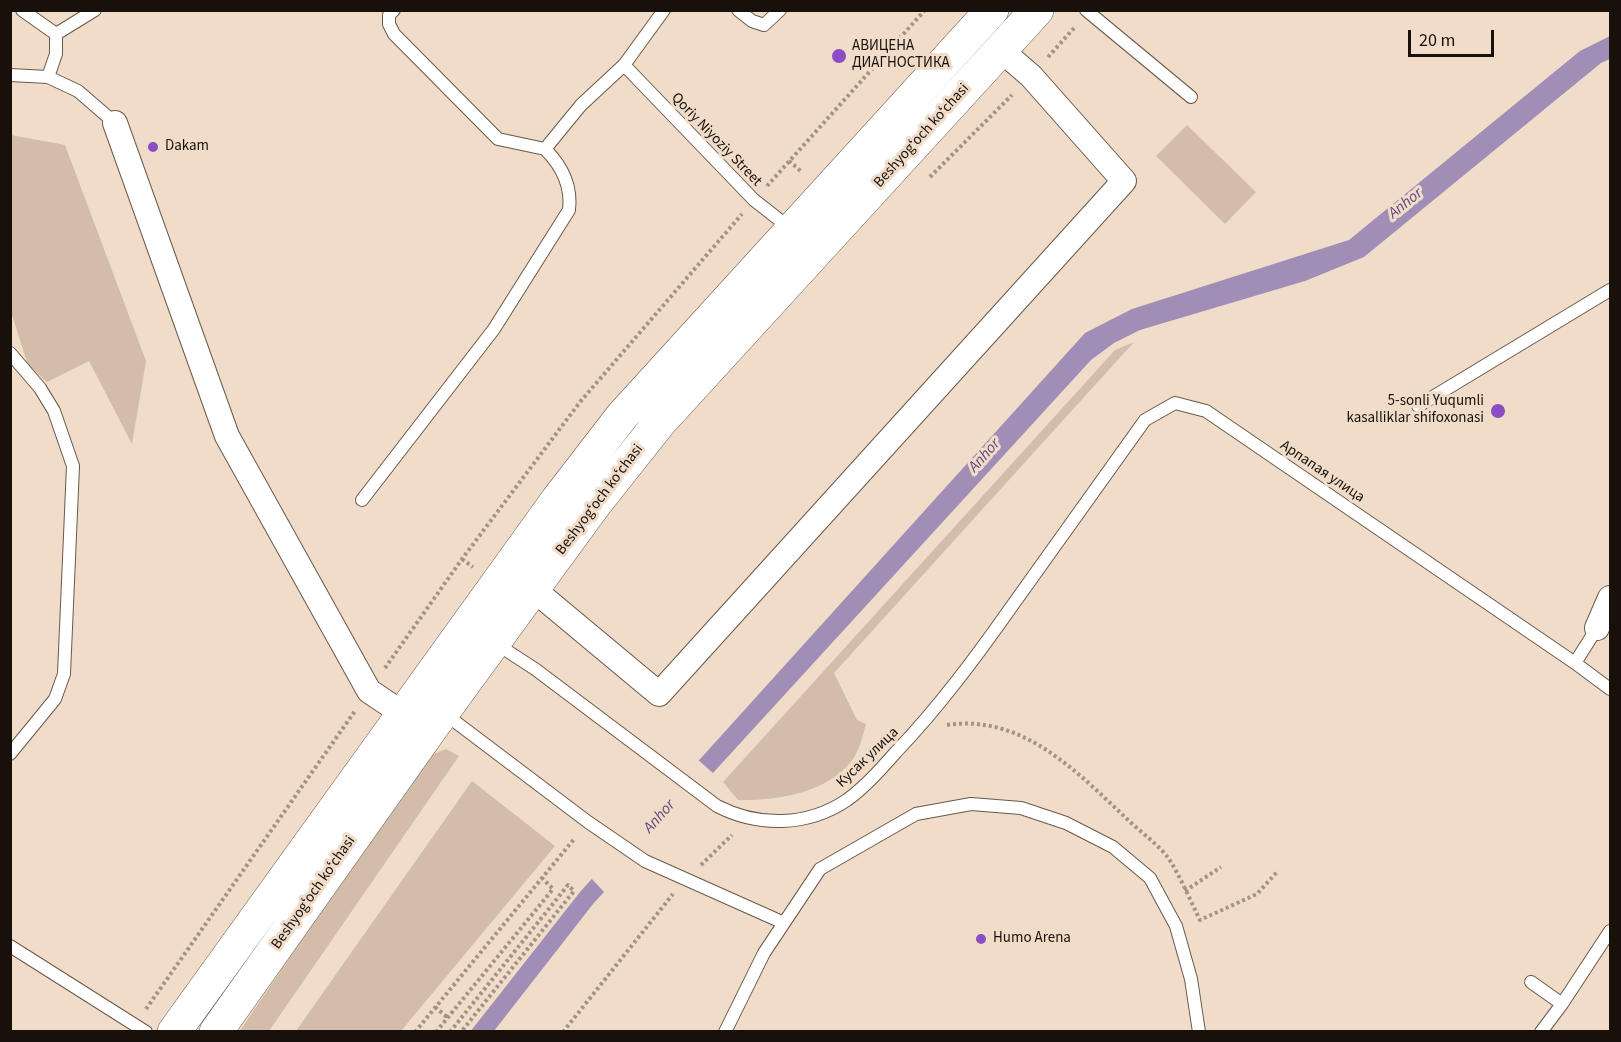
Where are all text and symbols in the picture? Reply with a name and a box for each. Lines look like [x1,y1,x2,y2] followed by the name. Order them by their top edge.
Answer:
[1411,18,1496,56] scale bar
[1419,28,1455,53] text: 20 m
[852,38,950,73] place label: АВИЦЕНА ДИАГНОСТИКА
[830,47,848,65] marker: АВИЦЕНА ДИАГНОСТИКА
[871,80,973,192] street label: Beshyogʻoch koʻchasi
[667,89,765,191] street label: Qoriy Niyoziy Street
[165,138,209,156] place label: Dakam
[146,140,160,154] marker: Dakam
[1385,184,1427,224] water label: Anhor
[1346,393,1484,428] place label: 5-sonli Yuqumli kasalliklar shifoxonasi
[1489,402,1507,420] marker: 5-sonli Yuqumli kasalliklar shifoxonasi
[965,435,1005,477] water label: Anhor
[1276,437,1368,507] street label: Арпапая улица
[553,441,647,559] street label: Beshyogʻoch koʻchasi
[833,724,903,792] street label: Кусак улица
[640,796,680,838] water label: Anhor
[268,833,360,953] street label: Beshyogʻoch koʻchasi
[993,930,1071,948] place label: Humo Arena
[974,932,988,946] marker: Humo Arena

